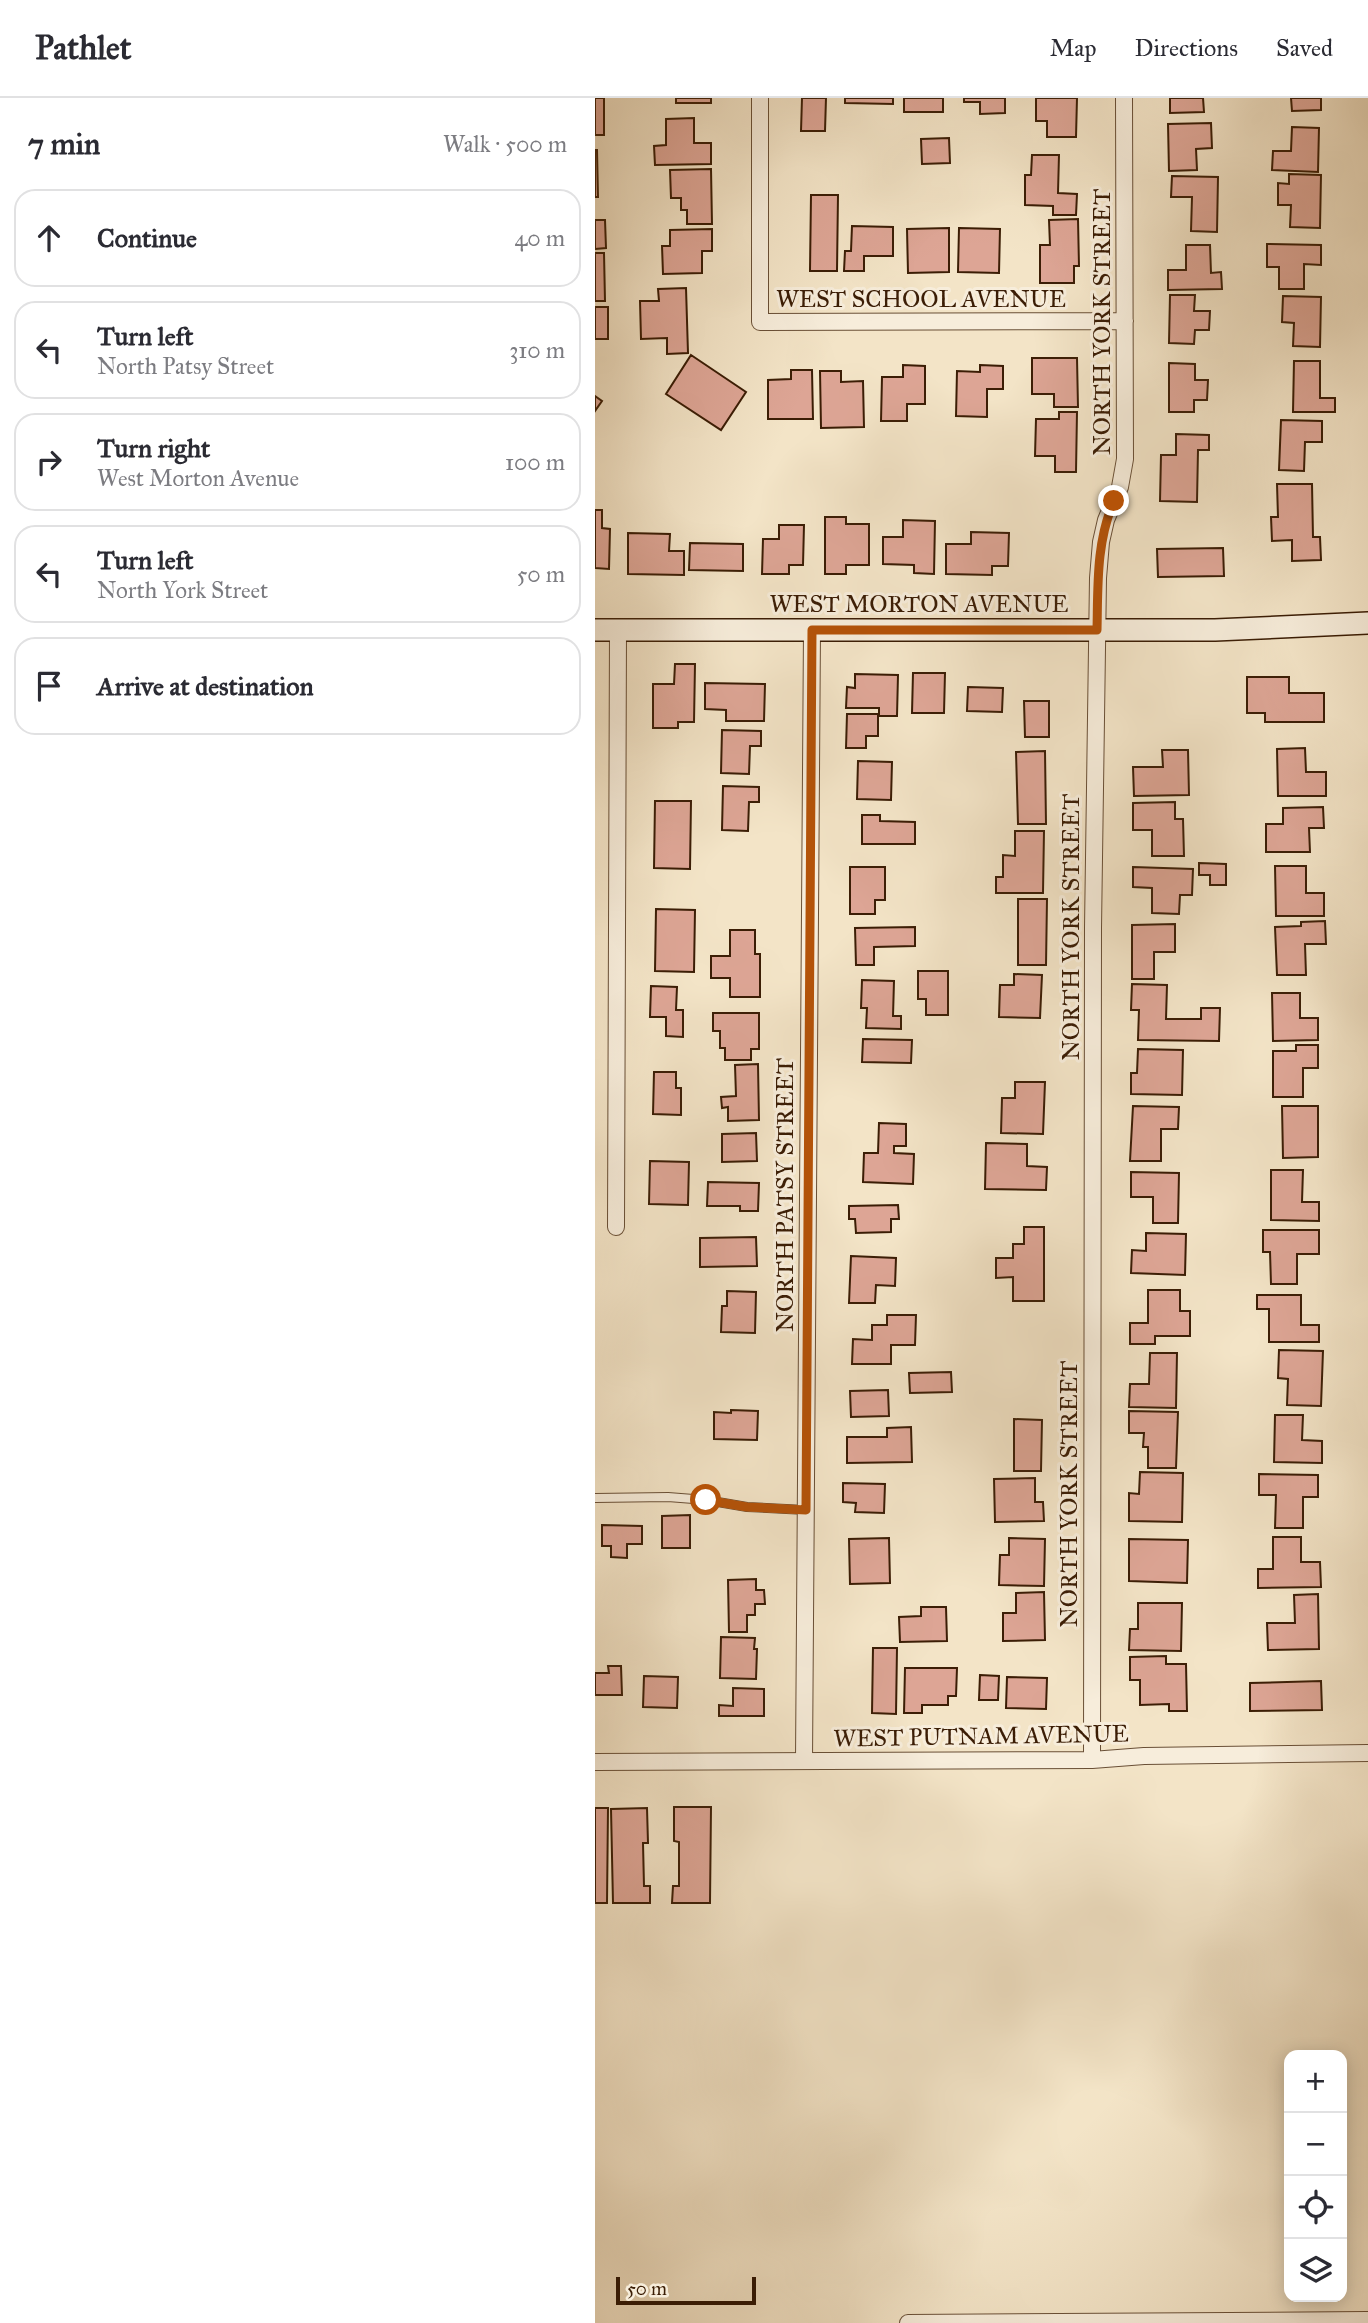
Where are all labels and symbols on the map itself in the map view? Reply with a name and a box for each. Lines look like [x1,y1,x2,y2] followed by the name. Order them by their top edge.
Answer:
[1087,189,1117,455] street label: NORTH YORK STREET
[776,284,1066,314] street label: WEST SCHOOL AVENUE
[1098,485,1129,516] route end
[769,589,1069,619] street label: WEST MORTON AVENUE
[1056,794,1086,1060] street label: NORTH YORK STREET
[770,1058,800,1332] street label: NORTH PATSY STREET
[1054,1361,1084,1627] street label: NORTH YORK STREET
[690,1484,721,1515] route start
[833,1718,1129,1754] street label: WEST PUTNAM AVENUE
[616,2274,756,2306] scale bar

